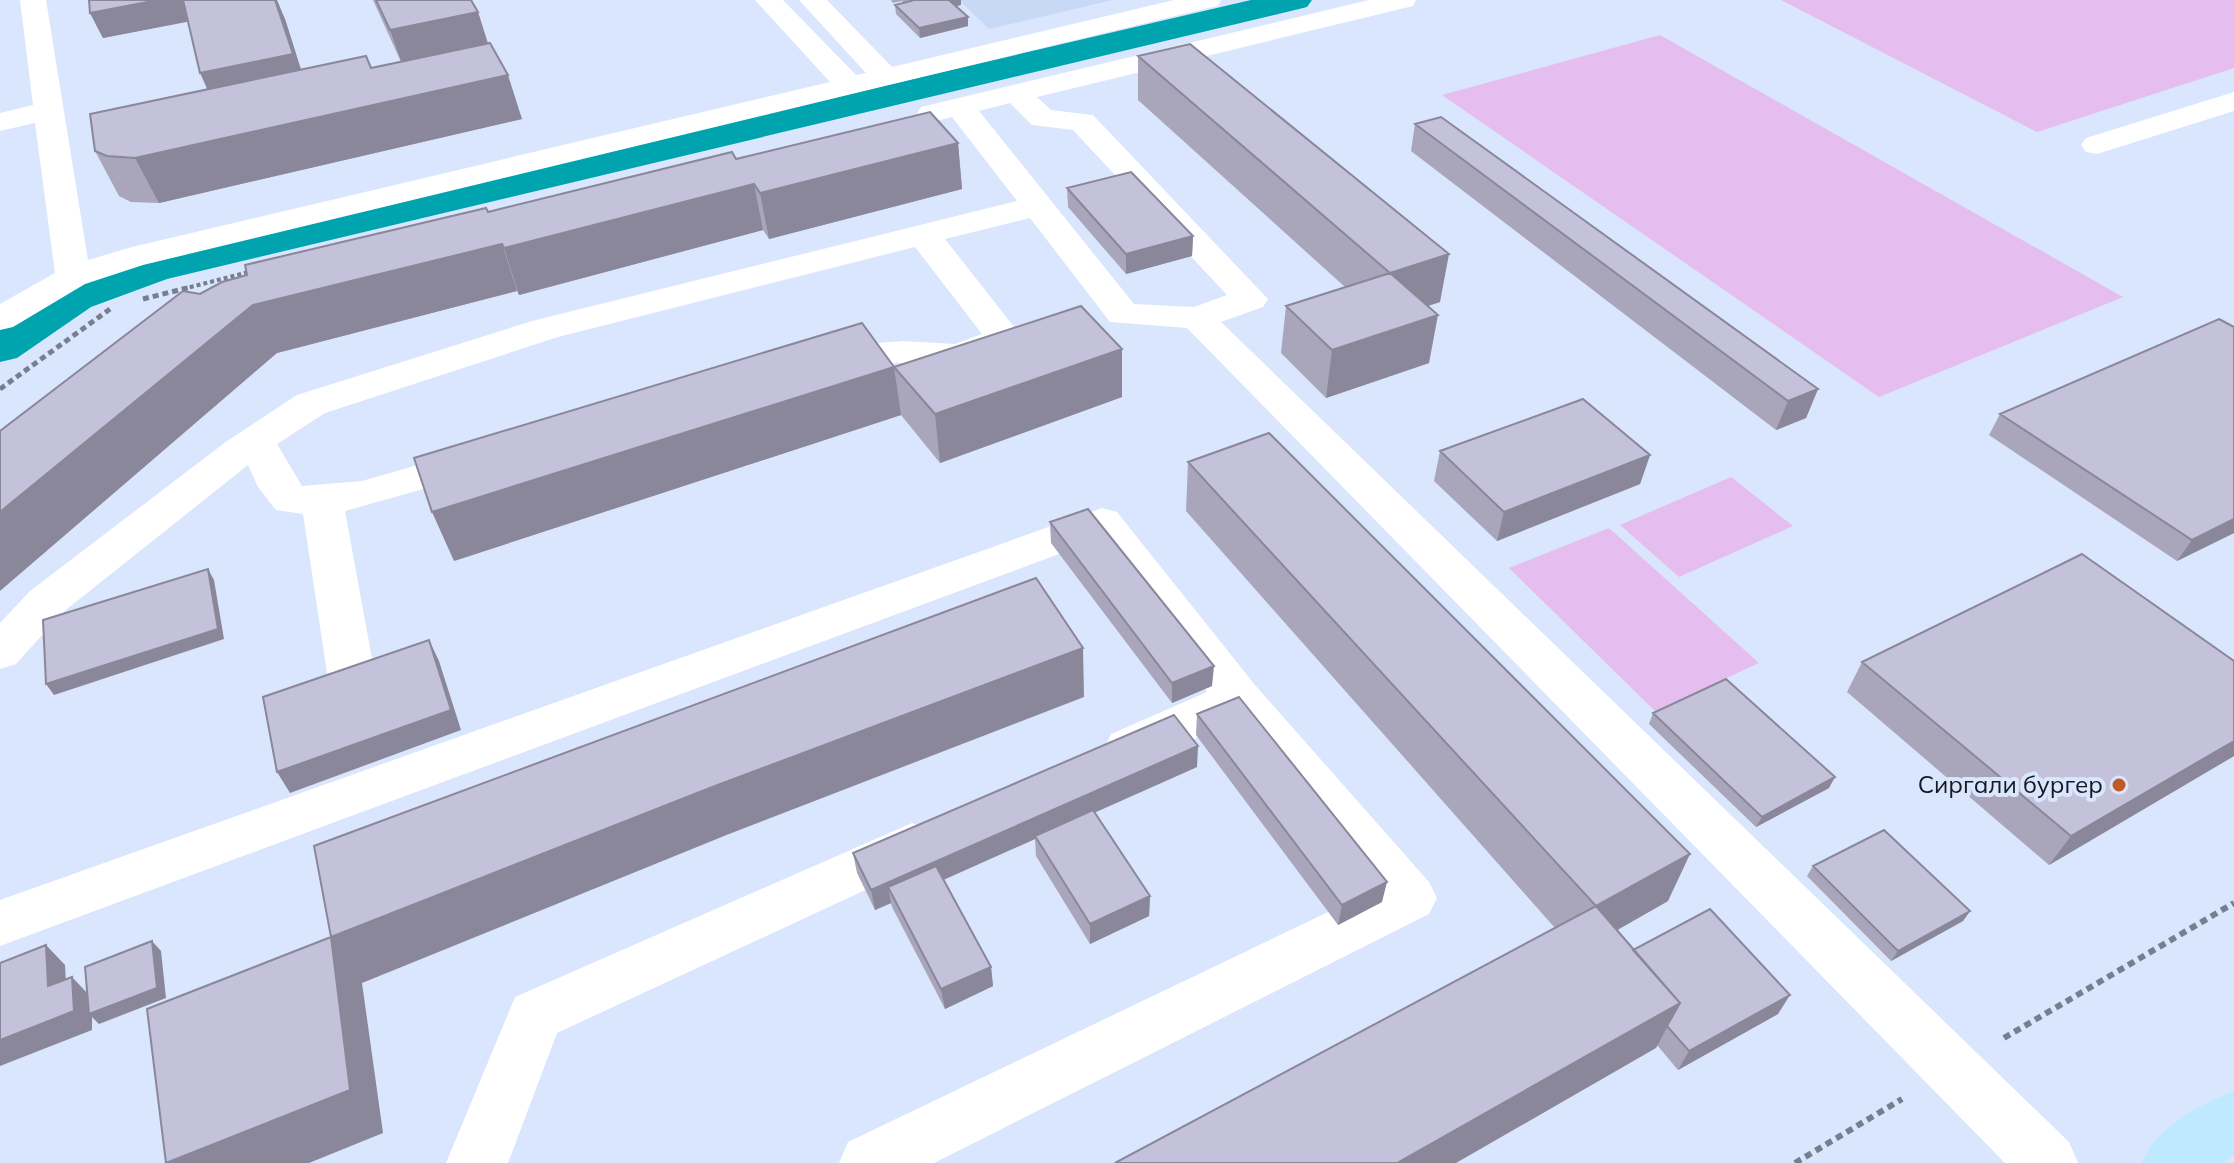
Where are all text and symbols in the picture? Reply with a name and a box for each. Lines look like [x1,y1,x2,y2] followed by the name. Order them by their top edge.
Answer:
[1918,769,2103,799] place label: Сиргали бургер
[2110,776,2128,794] marker: Сиргали бургер

